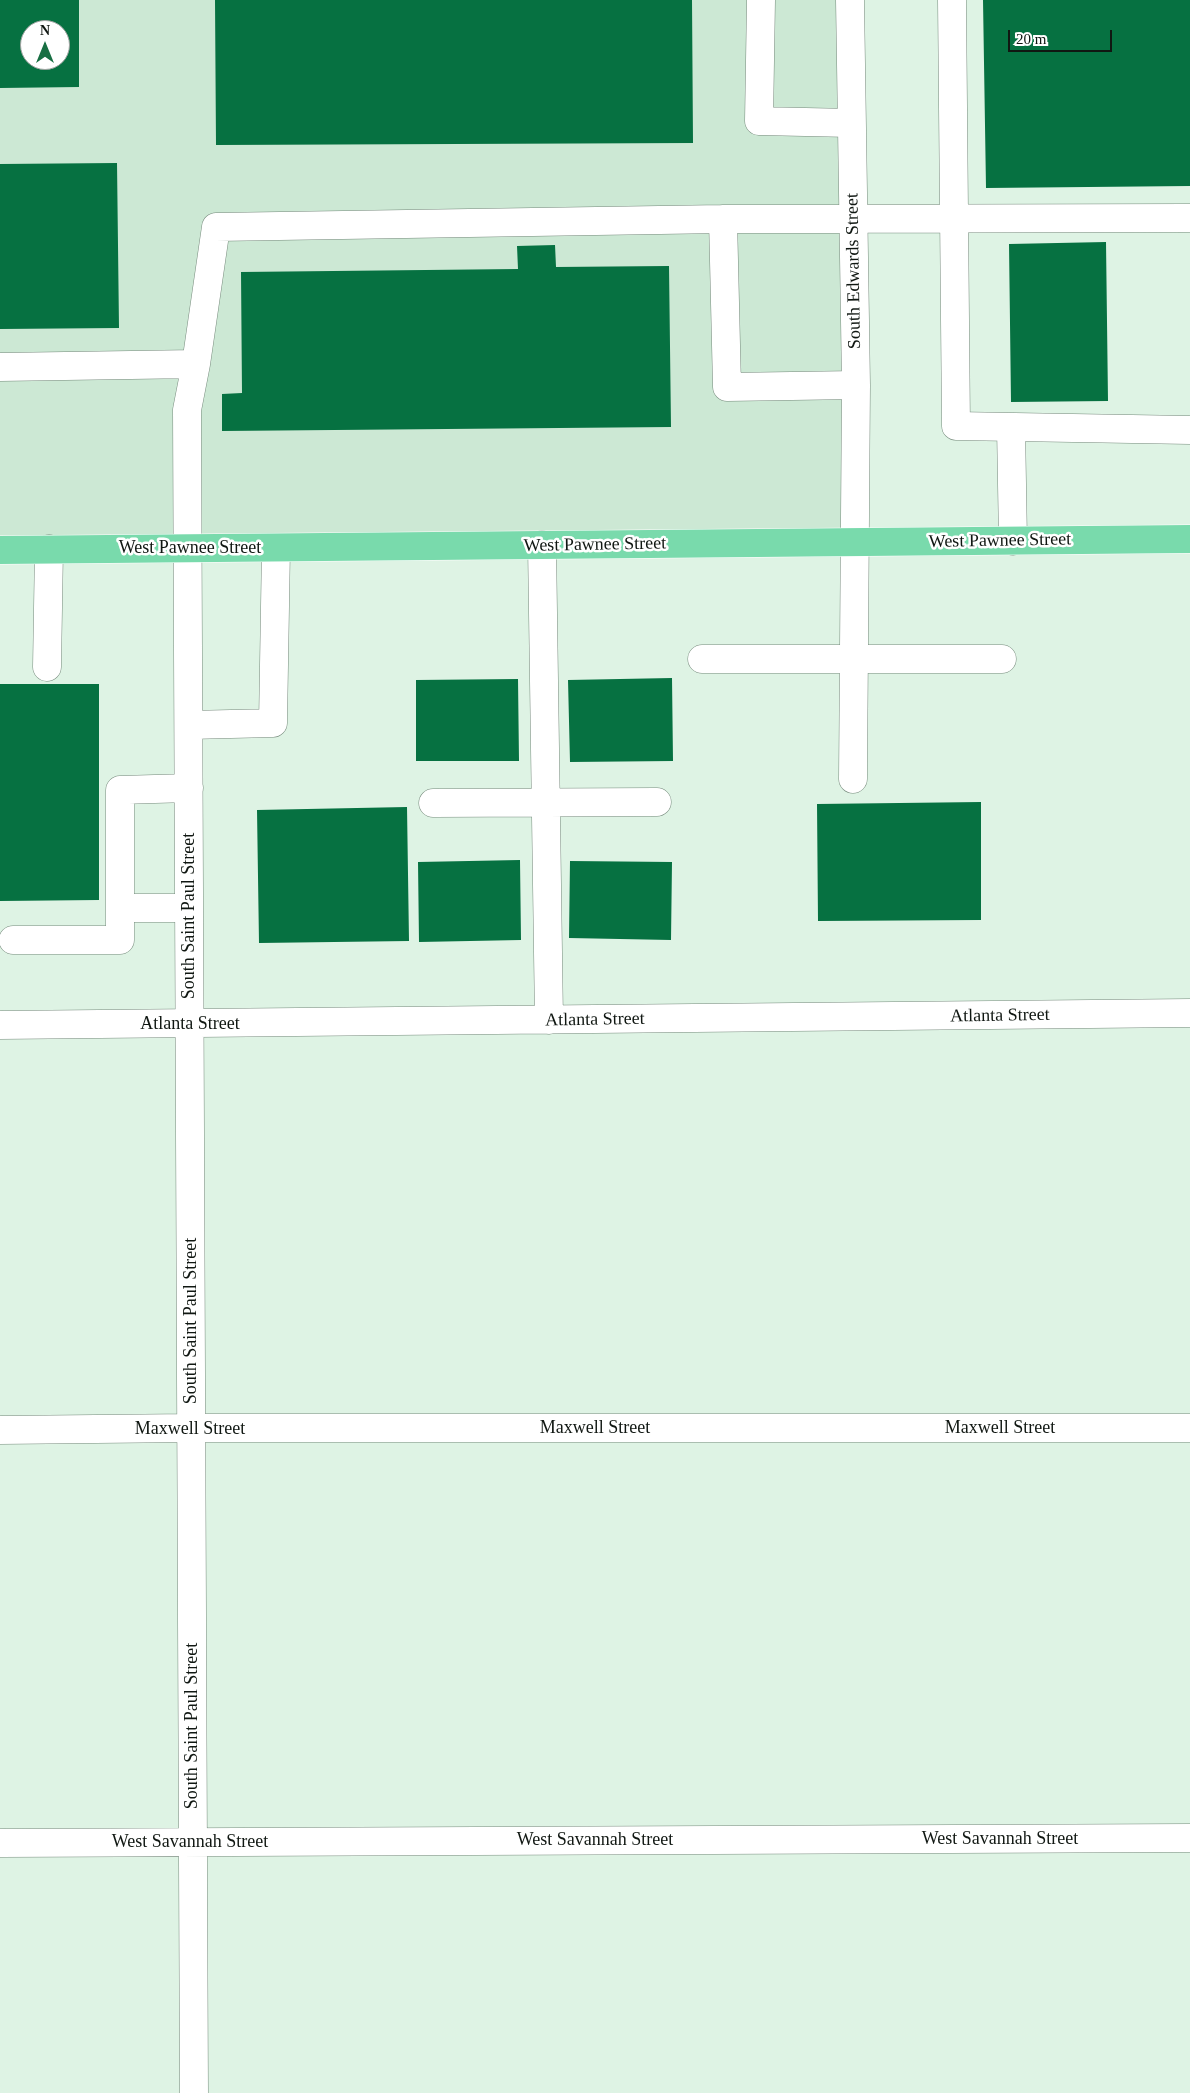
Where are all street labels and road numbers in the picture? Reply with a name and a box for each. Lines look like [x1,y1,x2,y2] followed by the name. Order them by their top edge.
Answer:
[842,193,866,349] street label: South Edwards Street
[929,529,1071,553] street label: West Pawnee Street
[524,533,666,557] street label: West Pawnee Street
[119,537,261,559] street label: West Pawnee Street
[178,833,200,999] street label: South Saint Paul Street
[950,1004,1050,1028] street label: Atlanta Street
[545,1008,645,1032] street label: Atlanta Street
[140,1013,240,1035] street label: Atlanta Street
[180,1238,202,1404] street label: South Saint Paul Street
[540,1417,650,1439] street label: Maxwell Street
[945,1417,1055,1439] street label: Maxwell Street
[135,1418,245,1440] street label: Maxwell Street
[181,1643,203,1809] street label: South Saint Paul Street
[922,1828,1078,1850] street label: West Savannah Street
[517,1829,673,1851] street label: West Savannah Street
[112,1831,268,1853] street label: West Savannah Street

